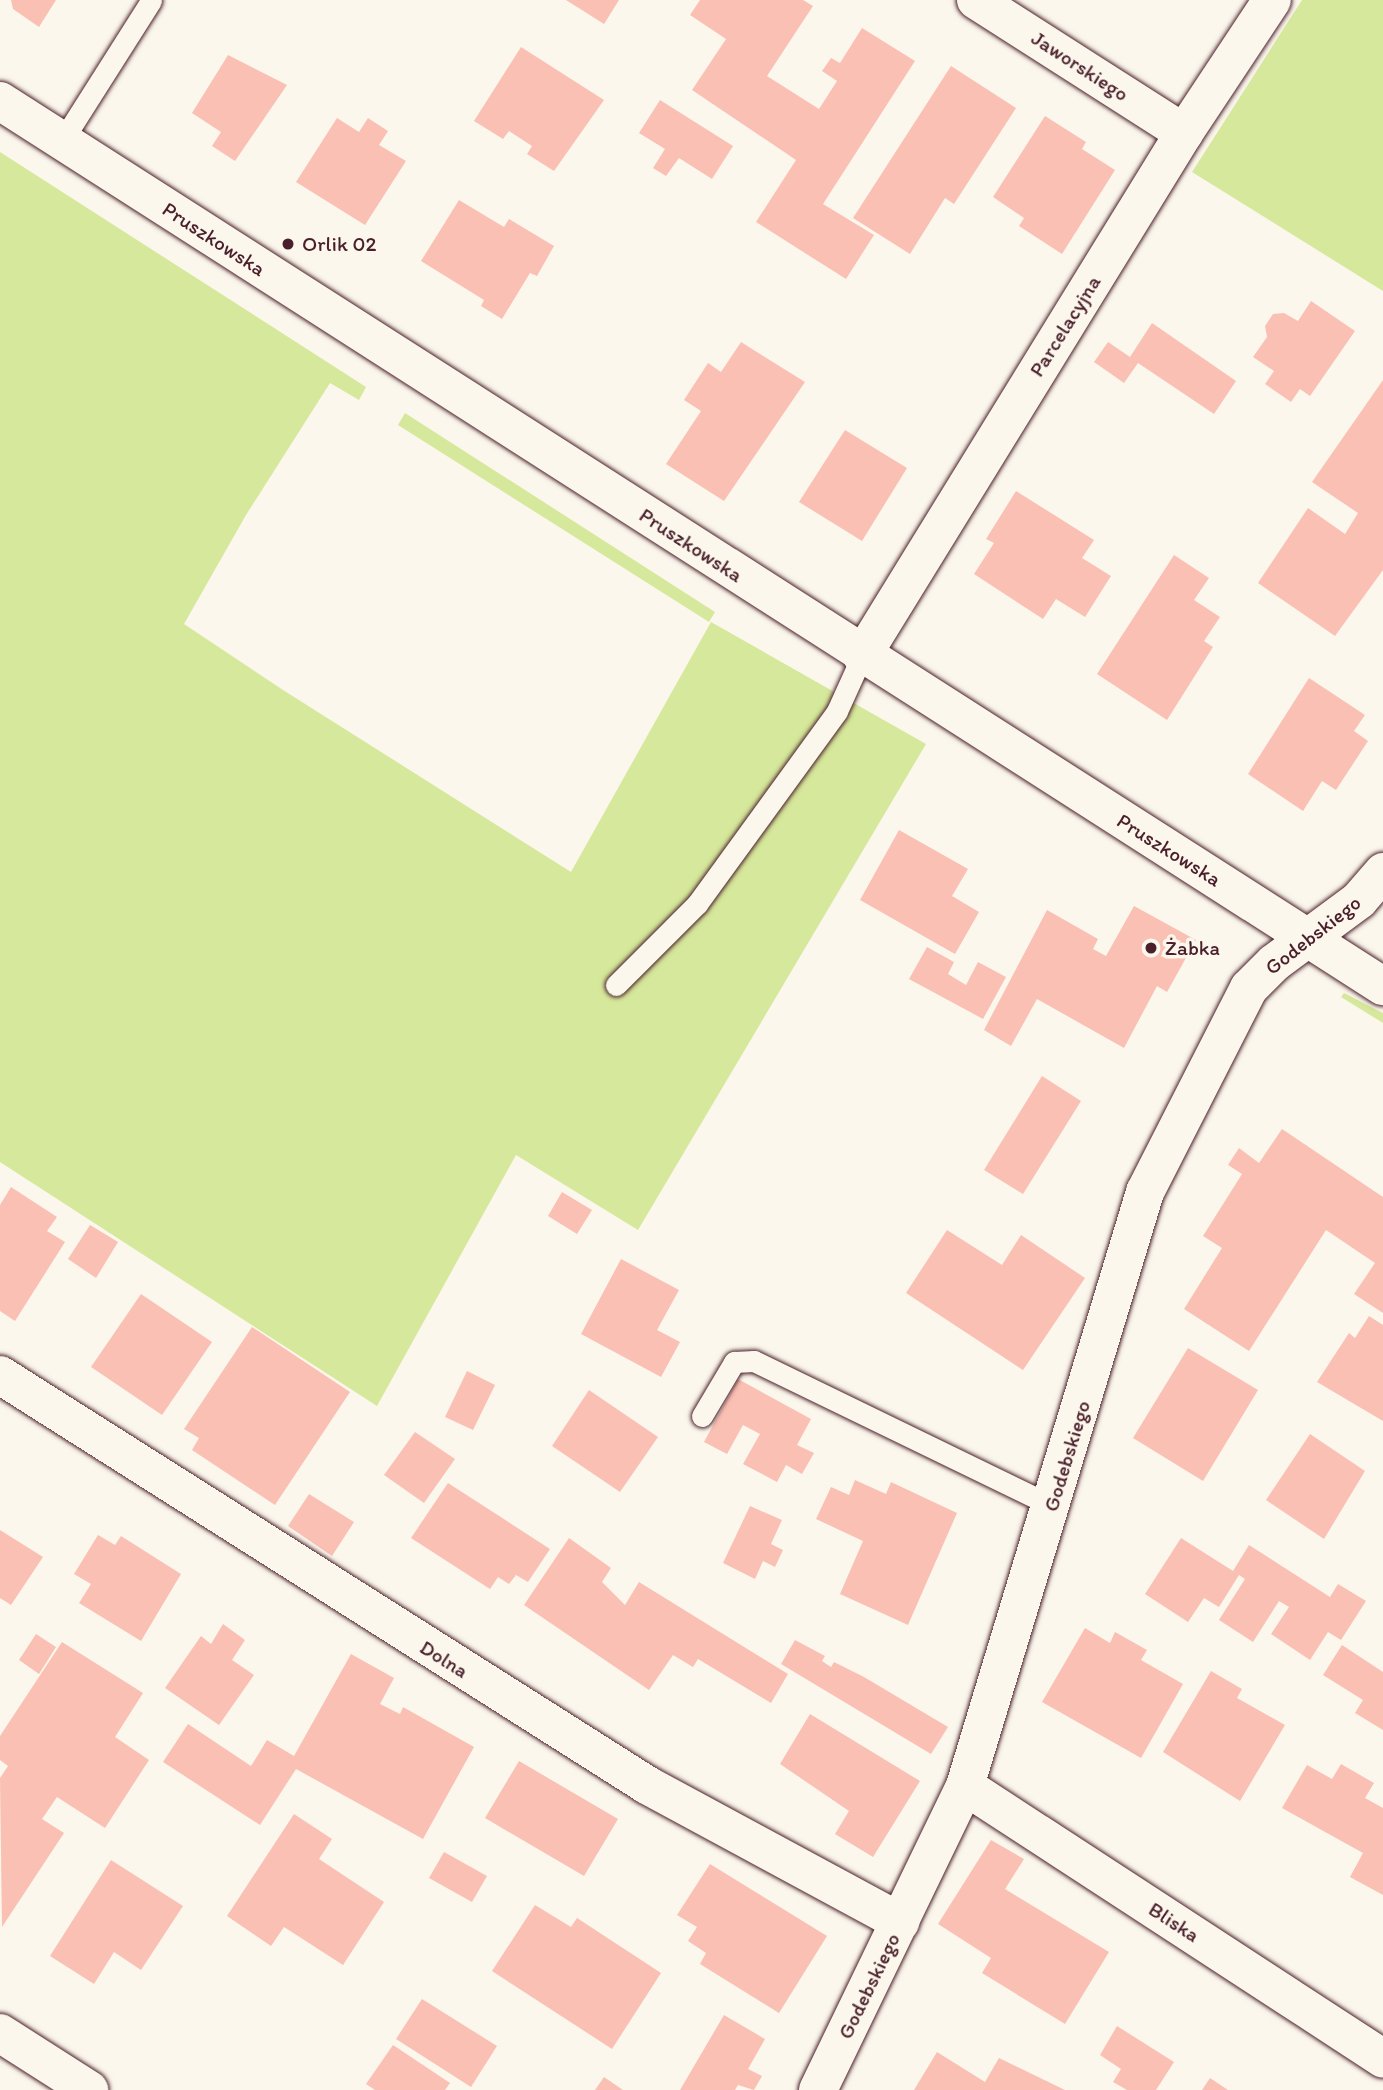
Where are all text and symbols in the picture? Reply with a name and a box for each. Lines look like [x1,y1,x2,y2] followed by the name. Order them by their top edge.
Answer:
[1027,25,1133,107] street label: Jaworskiego
[158,196,270,282] street label: Pruszkowska
[302,231,376,257] place label: Orlik 02
[280,236,296,252] marker: Orlik 02
[1024,271,1106,381] street label: Parcelacyjna
[635,502,747,588] street label: Pruszkowska
[1112,808,1226,892] street label: Pruszkowska
[1260,890,1366,980] street label: Godebskiego
[1165,935,1220,961] place label: Żabka
[1143,940,1159,956] marker: Żabka
[1038,1397,1096,1515] street label: Godebskiego
[415,1635,473,1683] street label: Dolna
[1144,1896,1204,1948] street label: Bliska
[833,1929,905,2043] street label: Godebskiego

